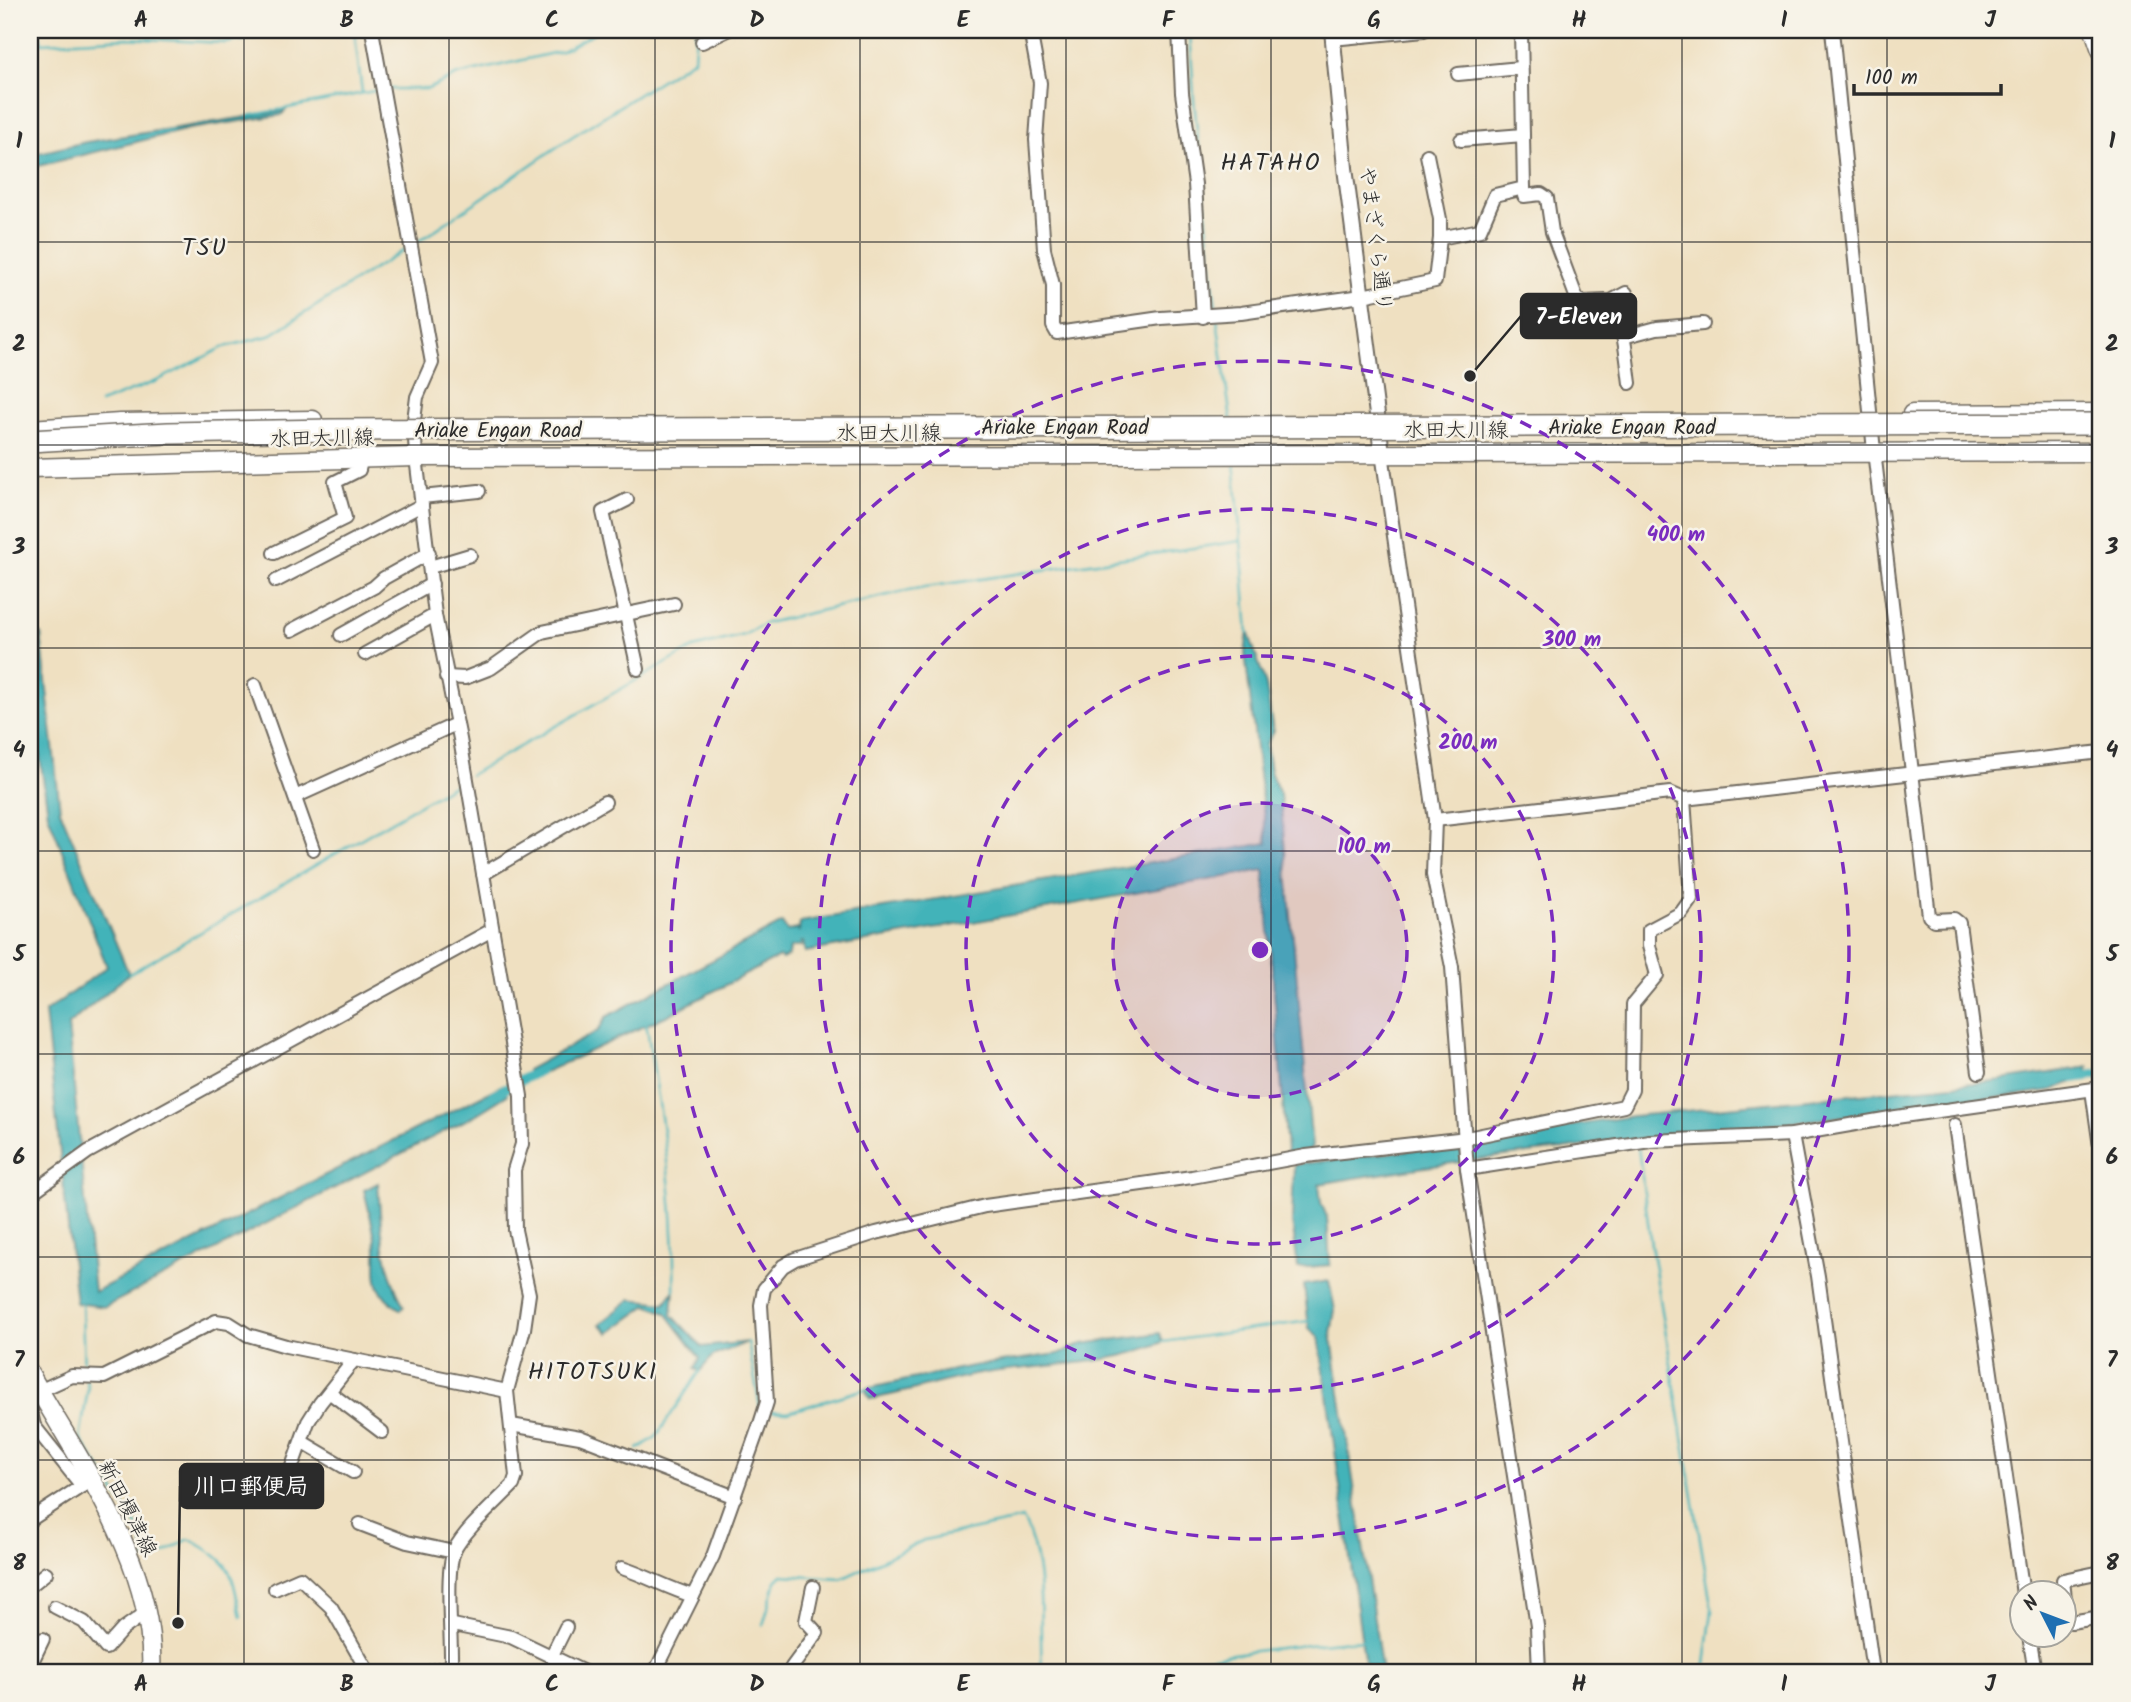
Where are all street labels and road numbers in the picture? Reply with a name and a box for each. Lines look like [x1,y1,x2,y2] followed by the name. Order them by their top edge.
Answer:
[1349,164,1400,314] street label: やまざくら通り
[981,412,1149,445] street label: Ariake Engan Road
[1548,412,1716,445] street label: Ariake Engan Road
[414,415,582,448] street label: Ariake Engan Road
[1404,415,1509,448] street label: 水田大川線
[837,418,942,451] street label: 水田大川線
[269,422,375,457] street label: 水田大川線
[88,1454,165,1563] street label: 新田榎津線

